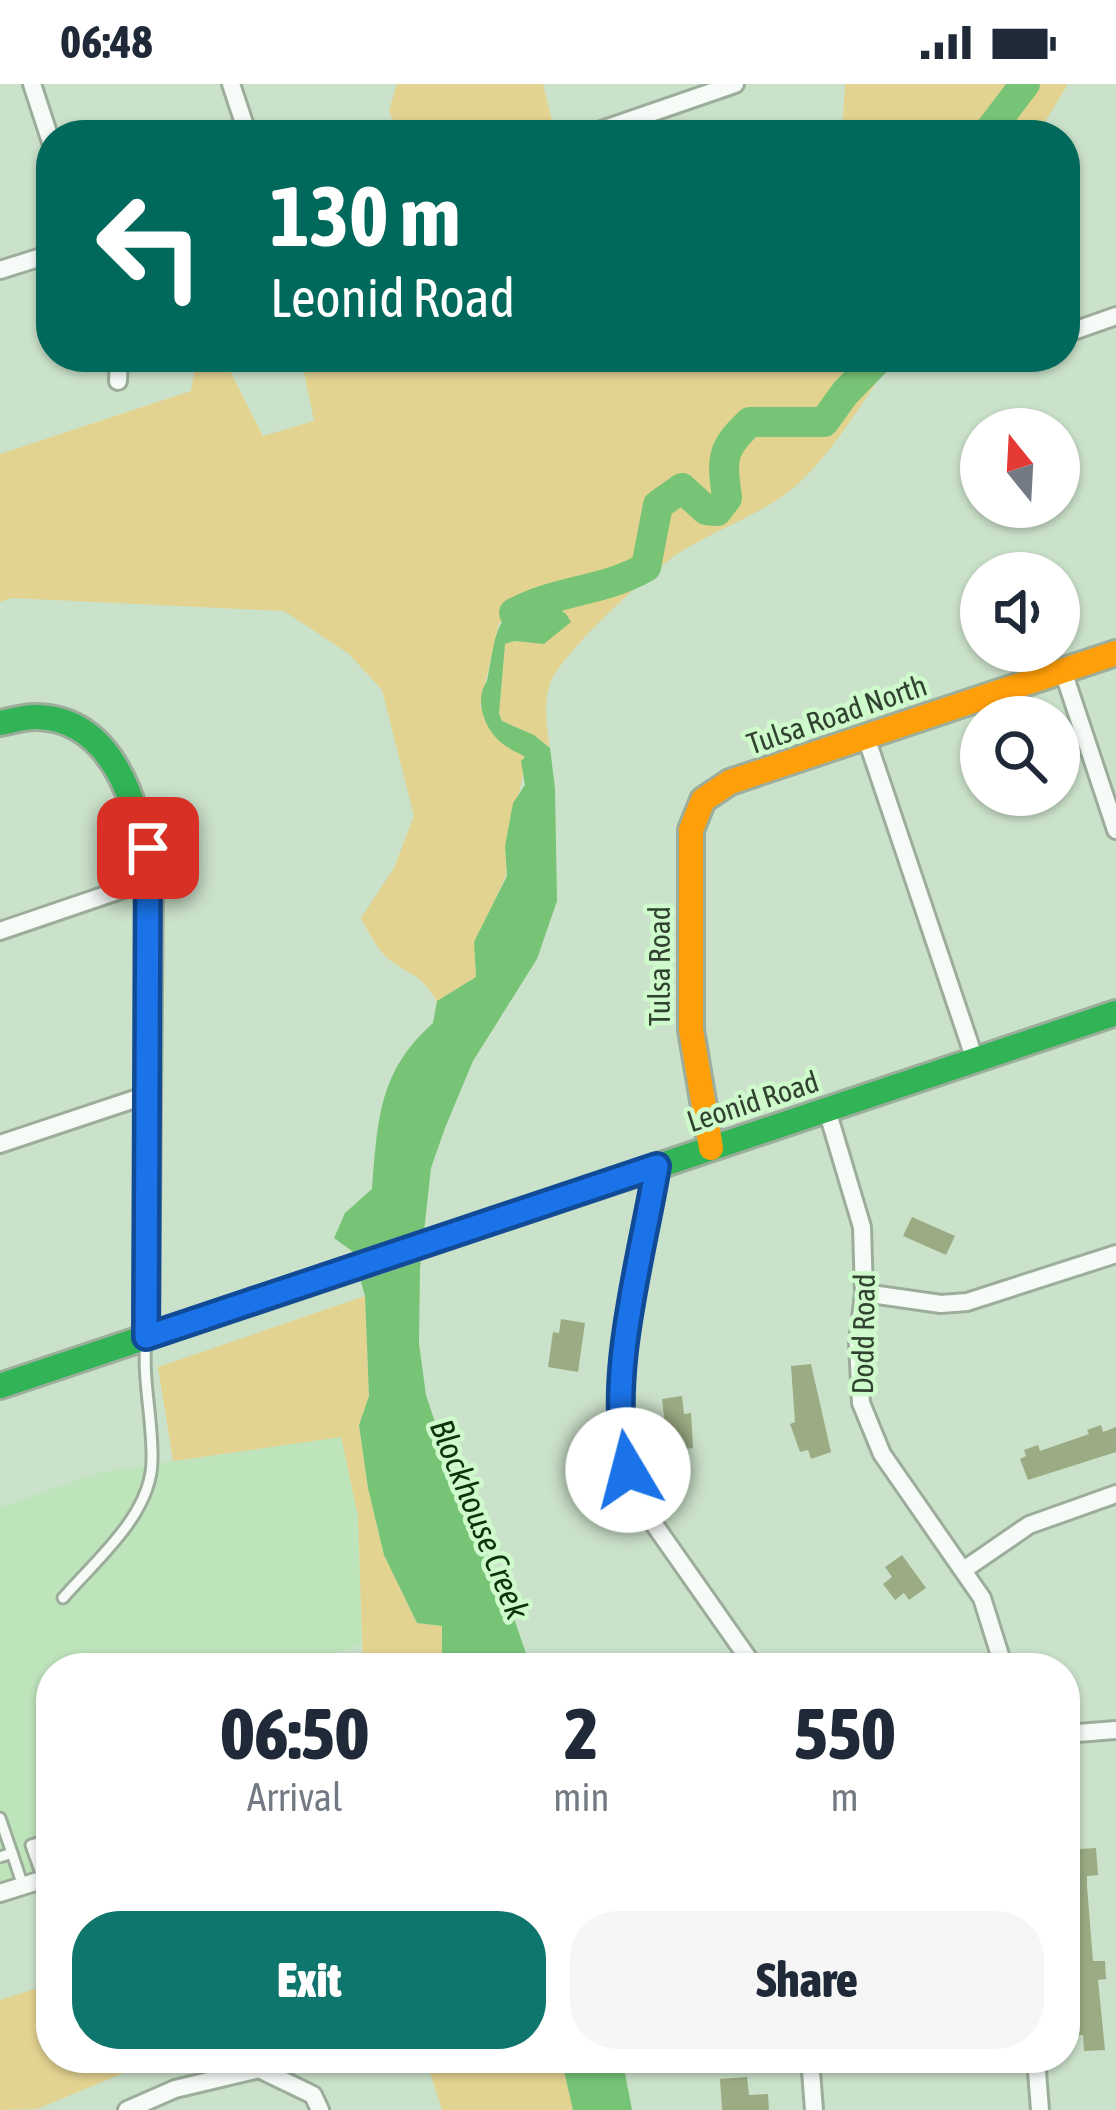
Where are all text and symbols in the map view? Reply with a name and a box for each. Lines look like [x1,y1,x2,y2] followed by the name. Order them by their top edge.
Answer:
[60,16,153,68] text: 06:48
[72,168,228,324] icon: left
[270,168,460,264] text: 130 m
[270,267,515,328] text: Leonid Road
[960,408,1080,528] north arrow
[960,408,1080,816] map controls
[960,552,1080,672] button: sound
[742,667,931,761] street label: Tulsa Road North
[960,696,1080,816] button: search
[97,797,199,899] pin
[115,815,181,881] icon: arrive
[642,906,676,1026] street label: Tulsa Road
[683,1064,823,1138] street label: Leonid Road
[845,1273,881,1395] street label: Dodd Road
[565,1407,691,1533] position arrow
[423,1414,538,1625] water label: Blockhouse Creek
[221,1692,369,1774] text: 06:50
[564,1692,598,1774] text: 2
[794,1692,895,1774] text: 550
[247,1775,342,1819] text: Arrival
[553,1775,609,1819] text: min
[831,1775,859,1819] text: m
[72,1911,546,2049] button: Exit
[570,1911,1044,2049] button: Share

